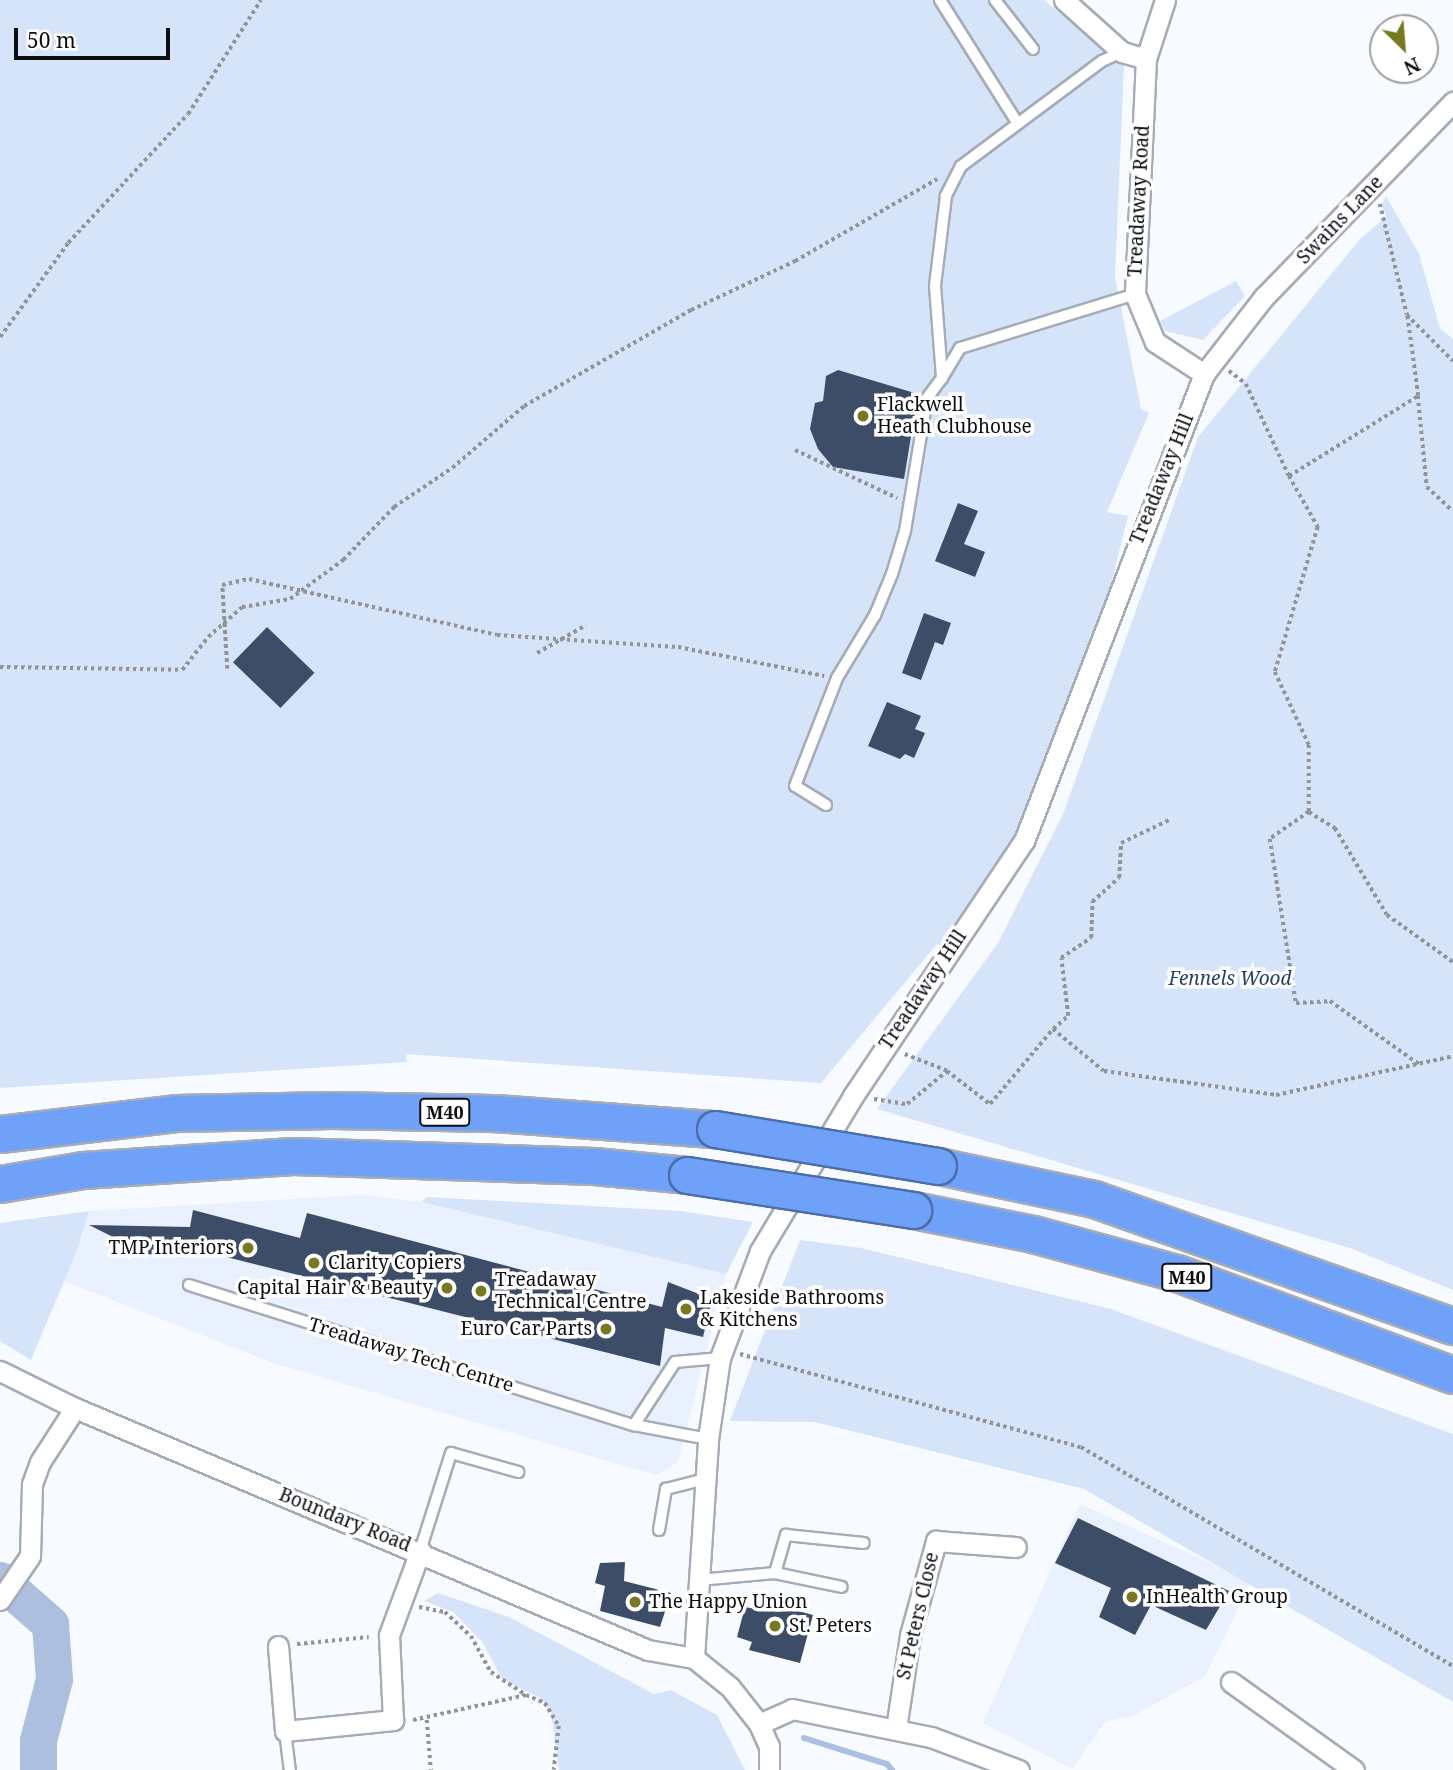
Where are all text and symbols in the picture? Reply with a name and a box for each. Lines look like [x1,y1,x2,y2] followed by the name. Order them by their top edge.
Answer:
[18,14,173,58] scale bar
[1369,14,1439,84] north arrow
[27,26,76,54] text: 50 m
[1400,51,1424,81] text: N
[1124,125,1154,277] street label: Treadaway Road
[1292,171,1388,269] street label: Swains Lane
[877,394,1032,438] place label: Flackwell Heath Clubhouse
[855,408,871,424] marker: Flackwell Heath Clubhouse
[1125,410,1199,548] street label: Treadaway Hill
[875,926,971,1054] street label: Treadaway Hill
[1168,968,1292,990] park label: Fennels Wood
[419,1098,471,1126] road number: M40
[109,1237,234,1259] place label: TMP Interiors
[240,1240,256,1256] marker: TMP Interiors
[328,1252,462,1274] place label: Clarity Copiers
[306,1255,322,1271] marker: Clarity Copiers
[1161,1262,1213,1292] road number: M40
[495,1269,646,1313] place label: Treadaway Technical Centre
[237,1277,433,1299] place label: Capital Hair & Beauty
[439,1280,455,1296] marker: Capital Hair & Beauty
[473,1283,489,1299] marker: Treadaway Technical Centre
[700,1287,884,1331] place label: Lakeside Bathrooms & Kitchens
[678,1301,694,1317] marker: Lakeside Bathrooms & Kitchens
[306,1313,516,1397] street label: Treadaway Tech Centre
[461,1318,592,1340] place label: Euro Car Parts
[598,1321,614,1337] marker: Euro Car Parts
[276,1483,414,1557] street label: Boundary Road
[892,1550,944,1682] street label: St Peters Close
[1146,1586,1288,1608] place label: InHealth Group
[1124,1589,1140,1605] marker: InHealth Group
[649,1591,807,1613] place label: The Happy Union
[627,1594,643,1610] marker: The Happy Union
[789,1615,872,1637] place label: St. Peters
[767,1618,783,1634] marker: St. Peters

